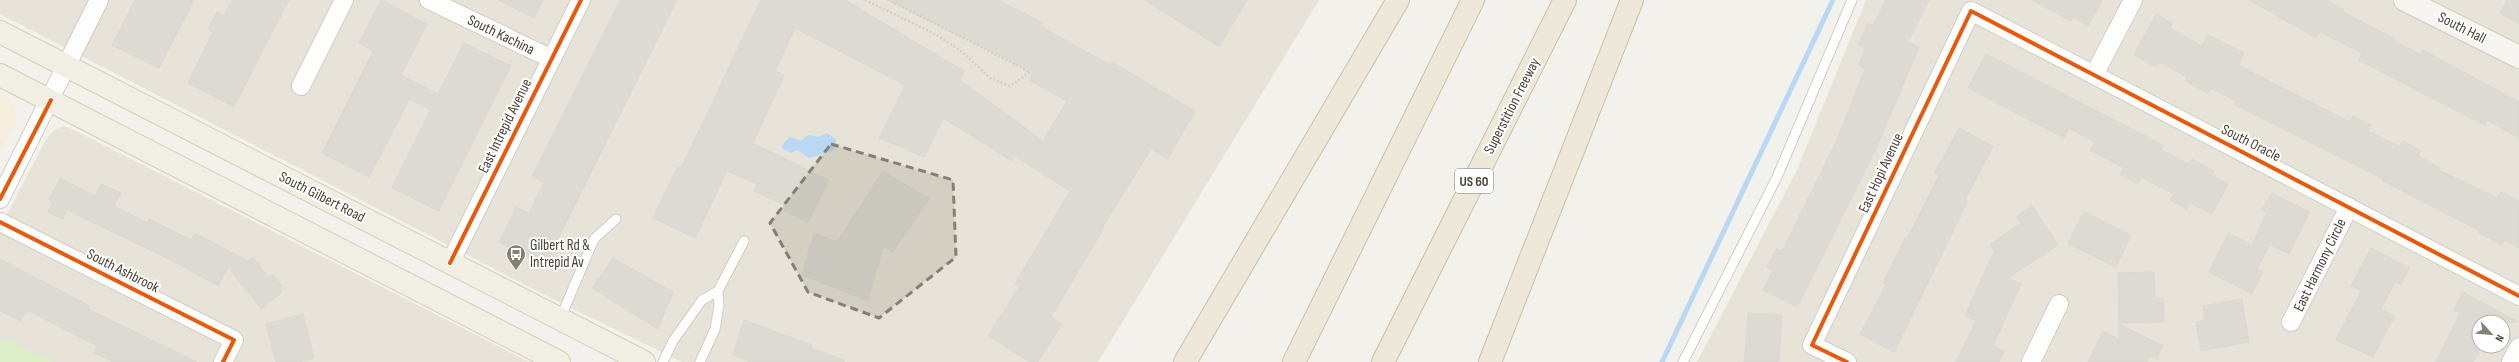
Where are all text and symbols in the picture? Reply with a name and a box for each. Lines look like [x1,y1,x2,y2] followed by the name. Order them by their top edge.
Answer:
[2435,8,2489,48] street label: South Hall
[464,11,538,59] street label: South Kachina
[1480,54,1545,157] street label: Superstition Freeway
[474,76,536,176] street label: East Intrepid Avenue
[2218,120,2284,166] street label: South Oracle
[1854,130,1908,216] street label: East Hopi Avenue
[276,167,368,227] street label: South Gilbert Road
[1455,169,1493,193] road number: US 60
[2289,215,2351,315] street label: East Harmony Circle
[530,236,590,272] place label: Gilbert Rd & Intrepid Av
[505,243,527,271] bus stop icon: Gilbert Rd & Intrepid Av
[83,245,163,298] street label: South Ashbrook
[2471,314,2511,354] north arrow
[2492,333,2507,344] text: N

